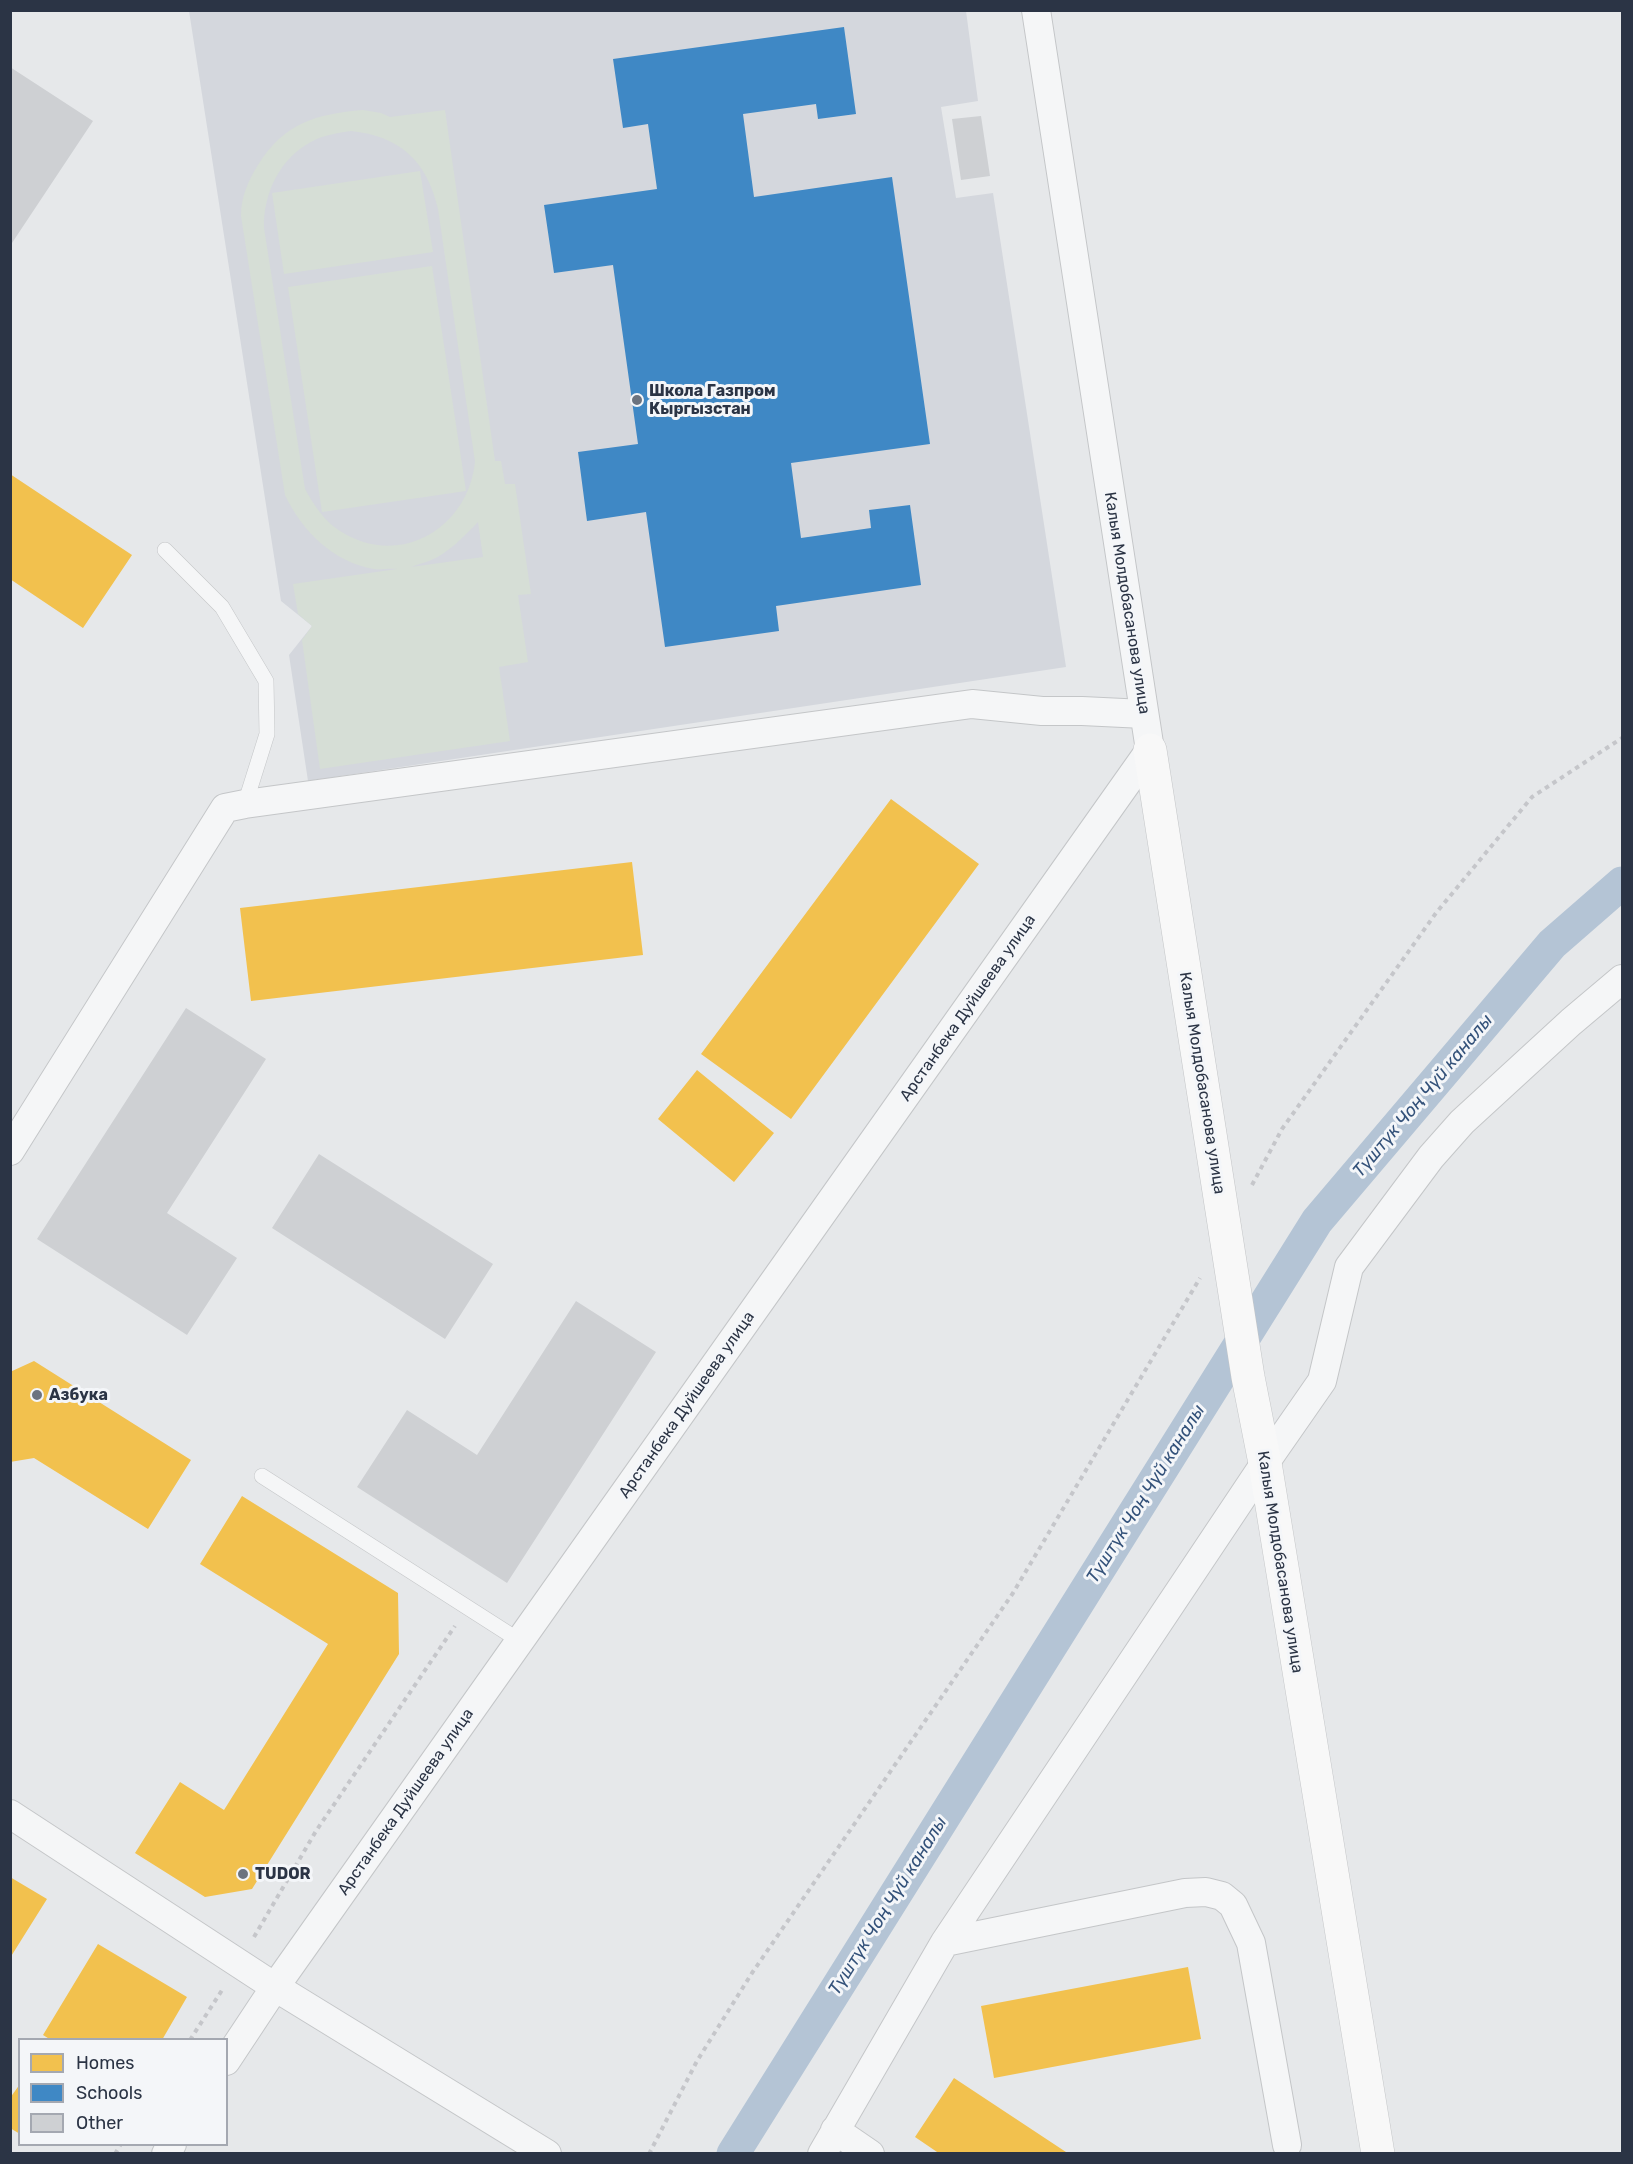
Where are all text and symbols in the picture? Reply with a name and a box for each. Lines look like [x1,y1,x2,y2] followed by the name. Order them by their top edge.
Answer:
[649,381,776,419] place label: Школа Газпром Кыргызстан
[630,393,644,407] marker: Школа Газпром Кыргызстан
[1100,491,1154,715] street label: Калыя Молдобасанова улица
[896,911,1040,1105] street label: Арстанбека Дуйшеева улица
[1175,971,1229,1195] street label: Калыя Молдобасанова улица
[1348,1010,1498,1182] water label: Түштүк Чоң Чүй каналы
[615,1308,759,1502] street label: Арстанбека Дуйшеева улица
[49,1385,108,1405] place label: Азбука
[30,1388,44,1402] marker: Азбука
[1082,1401,1210,1587] water label: Түштүк Чоң Чүй каналы
[1253,1450,1307,1674] street label: Калыя Молдобасанова улица
[334,1705,478,1899] street label: Арстанбека Дуйшеева улица
[824,1813,952,1999] water label: Түштүк Чоң Чүй каналы
[255,1864,311,1884] place label: TUDOR
[236,1867,250,1881] marker: TUDOR
[18,2038,228,2146] legend
[76,2052,134,2074] text: Homes
[76,2082,142,2104] text: Schools
[76,2112,123,2134] text: Other

